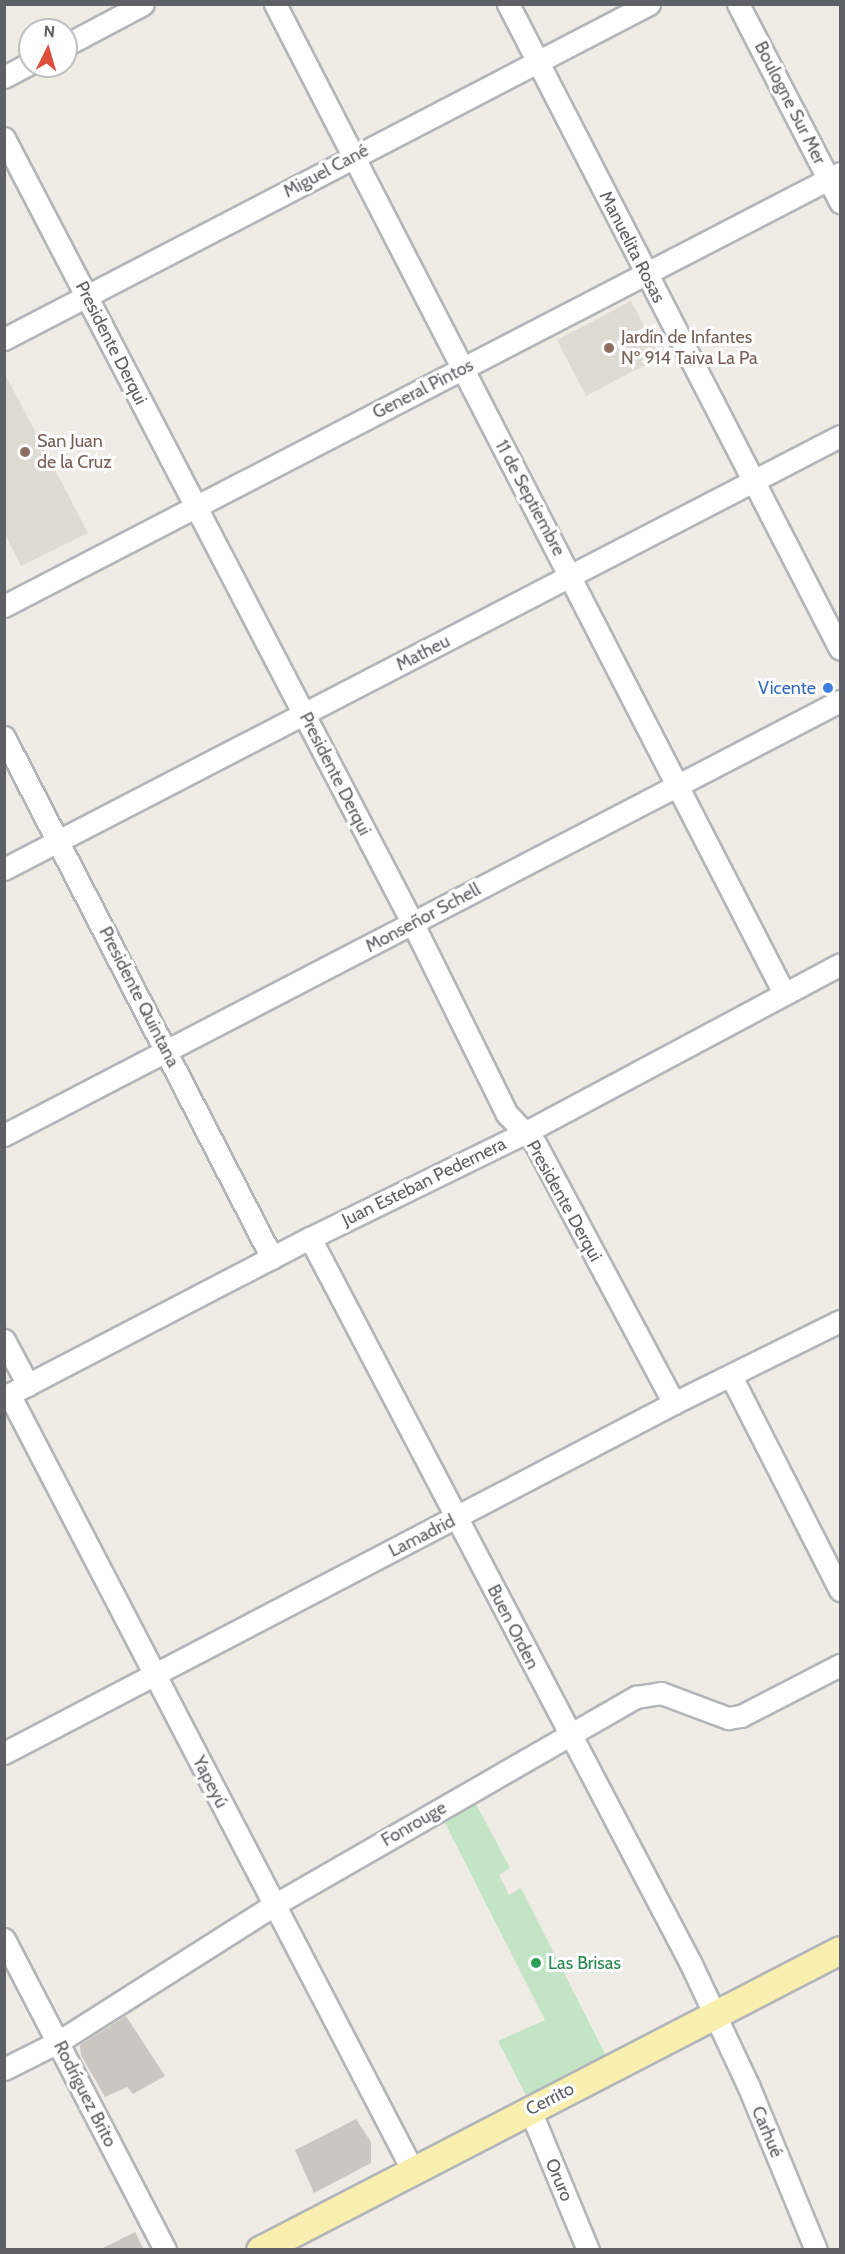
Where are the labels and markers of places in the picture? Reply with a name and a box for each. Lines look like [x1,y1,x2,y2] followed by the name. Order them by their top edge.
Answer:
[621,327,758,370] place label: Jardín de Infantes Nº 914 Taiva La Pa
[602,341,616,355] marker: Jardín de Infantes Nº 914 Taiva La Pa
[37,431,112,474] place label: San Juan de la Cruz
[18,445,32,459] marker: San Juan de la Cruz
[758,677,816,699] place label: Vicente
[821,681,835,695] marker: Vicente
[548,1952,621,1974] place label: Las Brisas
[529,1956,543,1970] marker: Las Brisas

